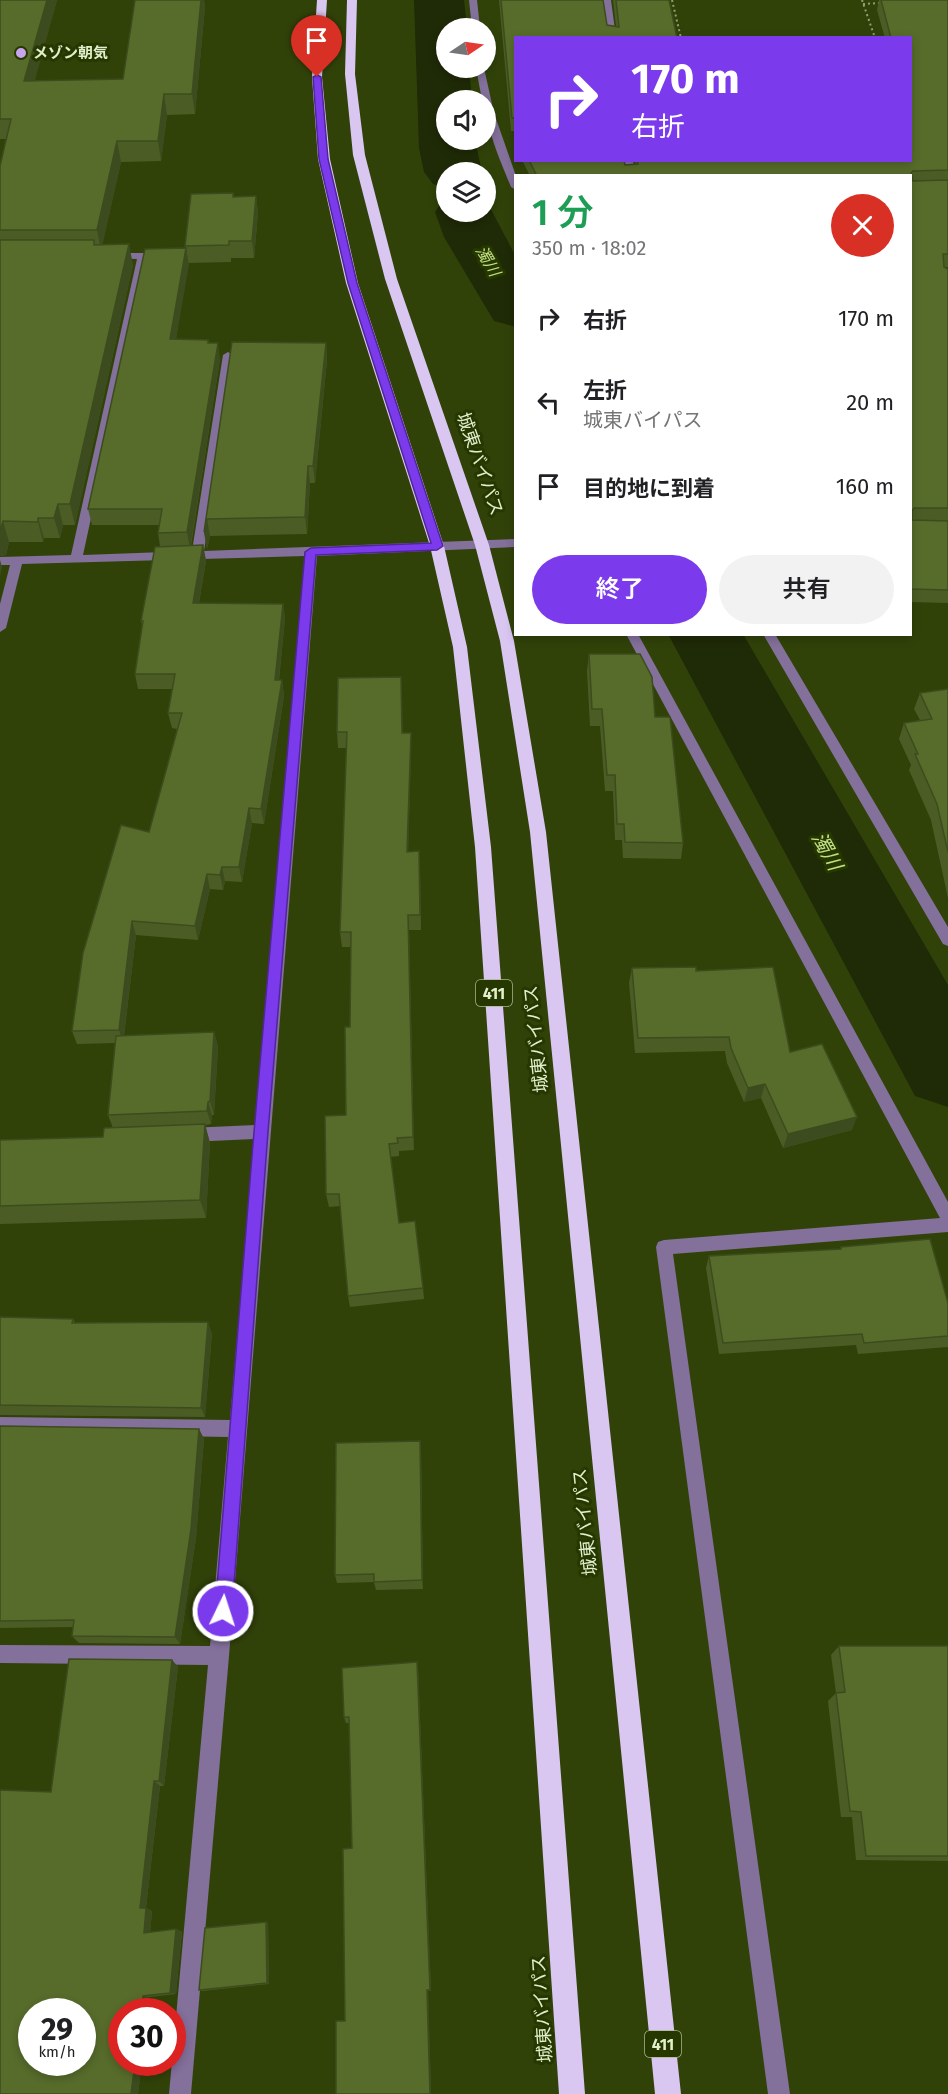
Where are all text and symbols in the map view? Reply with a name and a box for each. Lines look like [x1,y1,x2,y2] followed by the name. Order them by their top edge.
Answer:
[291,15,342,77] pin
[436,18,496,78] north arrow
[436,18,496,222] map controls
[300,24,333,57] icon: arrive
[33,44,108,62] place label: メゾン朝気
[14,46,28,60] marker: メゾン朝気
[631,54,740,104] text: 170 m
[532,60,610,138] icon: right
[436,90,496,150] button: sound
[631,111,685,143] text: 右折
[436,162,496,222] button: layers
[532,191,593,235] text: 1 分
[831,194,894,257] button: close
[532,236,646,260] text: 350 m · 18:02
[472,242,505,281] water label: 濁川
[532,302,565,335] icon: right
[838,305,894,332] text: 170 m
[583,307,627,334] text: 右折
[583,377,627,404] text: 左折
[532,386,565,419] icon: left
[846,389,894,416] text: 20 m
[583,408,703,432] text: 城東バイパス
[452,410,508,518] street label: 城東バイパス
[532,470,565,503] icon: arrive
[836,473,894,500] text: 160 m
[583,475,715,502] text: 目的地に到着
[532,555,707,624] button: 終了
[719,555,894,624] button: 共有
[807,828,848,876] water label: 濁川
[476,980,512,1006] road number: 411
[519,984,553,1094] street label: 城東バイパス
[568,1467,602,1577] street label: 城東バイパス
[191,1579,255,1643] position arrow
[527,1955,557,2063] street label: 城東バイパス
[108,1998,186,2076] speed limit sign: 30
[41,2012,73,2048] text: 29
[645,2031,681,2057] road number: 411
[38,2043,76,2061] text: km/h

